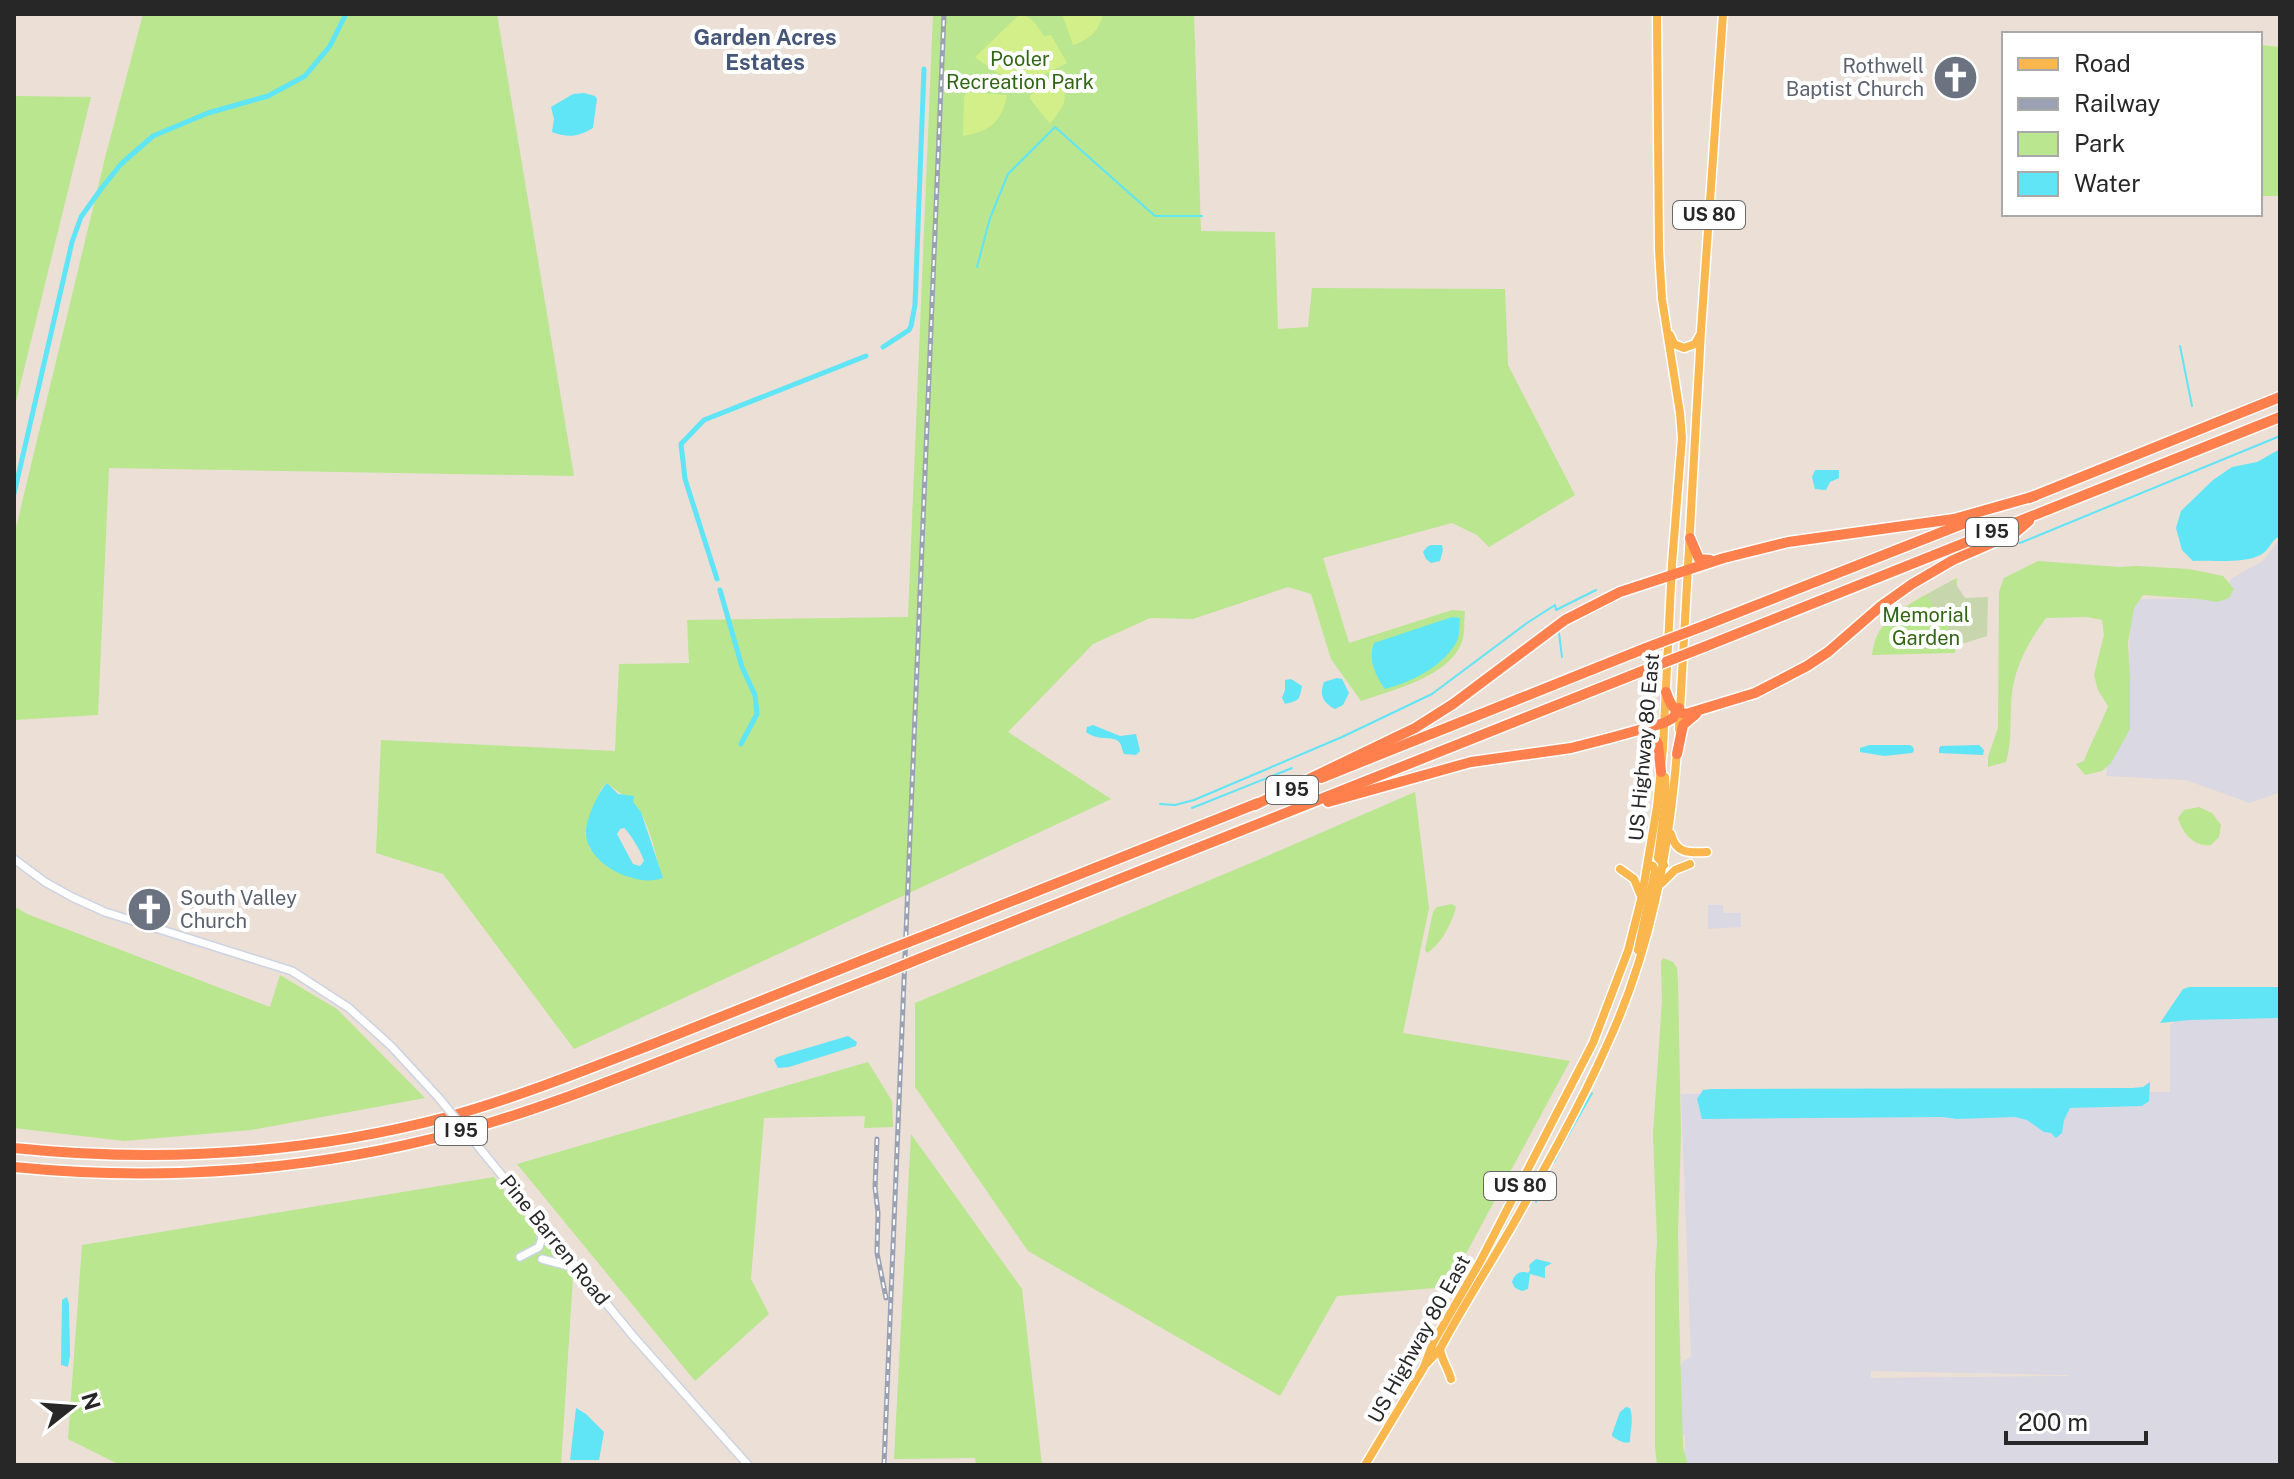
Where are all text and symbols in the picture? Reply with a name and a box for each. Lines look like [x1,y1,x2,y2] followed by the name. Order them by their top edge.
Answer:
[693,24,837,75] district label: Garden Acres Estates
[2002,32,2262,216] legend
[946,47,1094,94] park label: Pooler Recreation Park
[2074,49,2131,77] text: Road
[1931,53,1979,101] church icon: Rothwell Baptist Church
[1786,54,1924,101] place label: Rothwell Baptist Church
[2074,89,2160,117] text: Railway
[2074,129,2125,157] text: Park
[2074,169,2141,197] text: Water
[1673,201,1745,229] road number: US 80
[1966,518,2018,546] road number: I 95
[1882,603,1970,650] park label: Memorial Garden
[1624,652,1664,842] street label: US Highway 80 East
[1266,776,1318,804] road number: I 95
[125,886,173,934] church icon: South Valley Church
[180,886,297,933] place label: South Valley Church
[435,1117,487,1145] road number: I 95
[495,1170,615,1310] street label: Pine Barren Road
[1484,1172,1556,1200] road number: US 80
[1363,1251,1475,1427] street label: US Highway 80 East
[32,1367,112,1447] north arrow
[76,1389,106,1413] text: N
[2006,1395,2146,1445] scale bar
[2018,1408,2088,1436] text: 200 m

